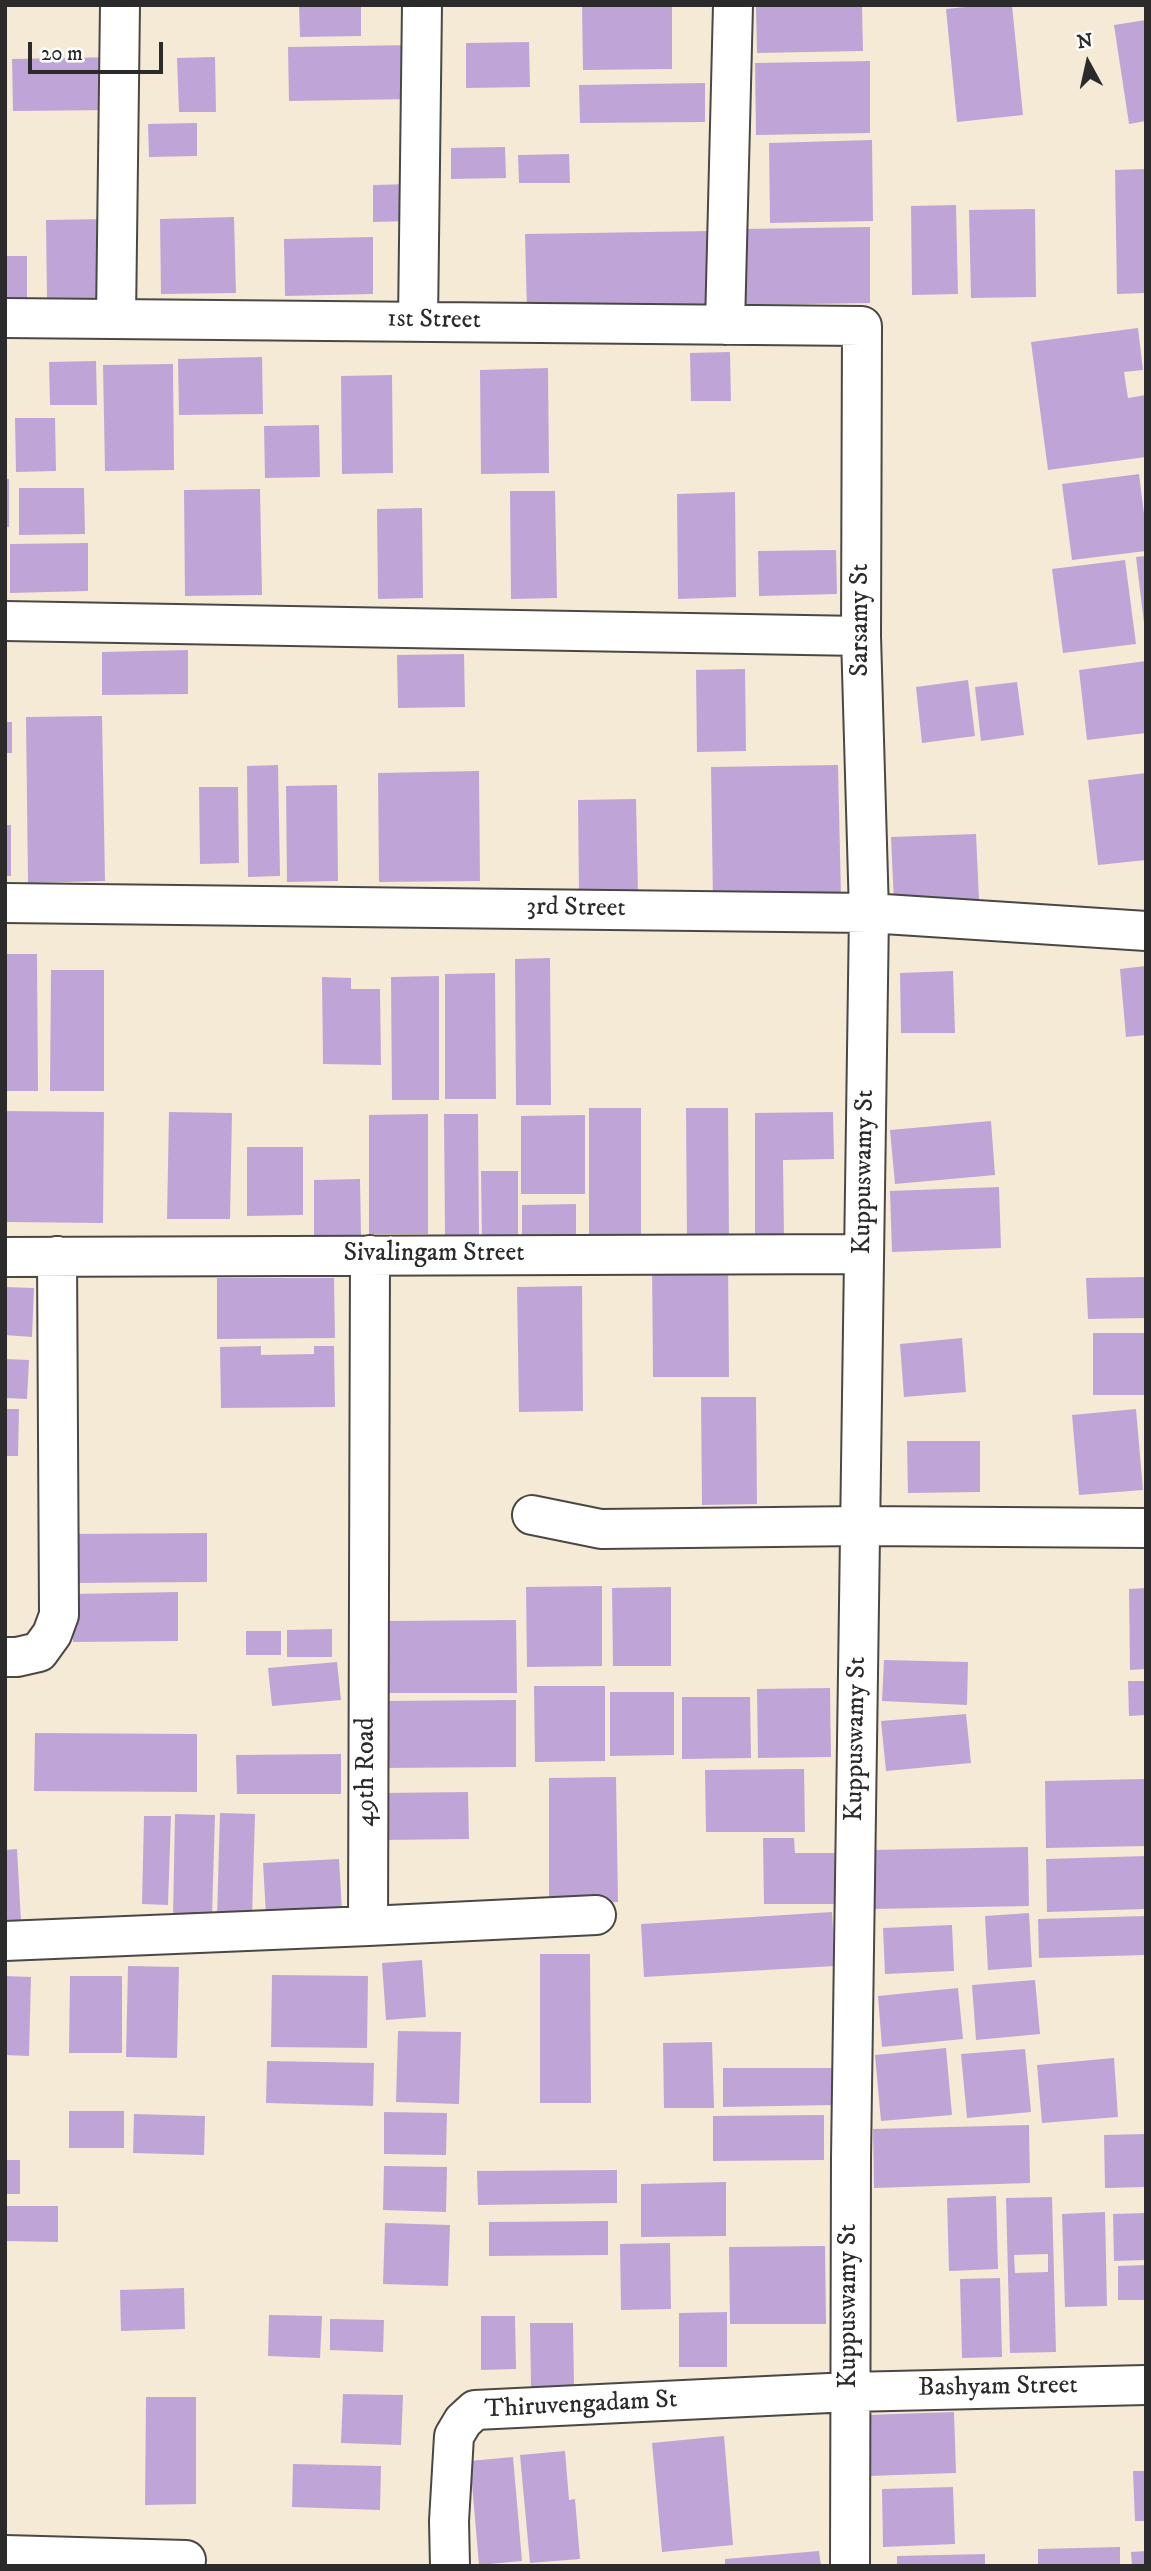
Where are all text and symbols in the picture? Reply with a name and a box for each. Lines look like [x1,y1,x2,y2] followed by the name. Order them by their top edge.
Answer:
[32,28,166,72] scale bar
[1053,28,1123,98] north arrow
[1076,29,1094,54] text: N
[41,41,83,67] text: 20 m
[387,305,481,337] street label: 1st Street
[846,563,878,677] street label: Sarsamy St
[526,893,626,925] street label: 3rd Street
[848,1089,882,1255] street label: Kuppuswamy St
[343,1239,525,1271] street label: Sivalingam Street
[840,1656,874,1822] street label: Kuppuswamy St
[352,1717,384,1827] street label: 49th Road
[834,2224,866,2388] street label: Kuppuswamy St
[918,2371,1078,2405] street label: Bashyam Street
[484,2385,678,2427] street label: Thiruvengadam St

